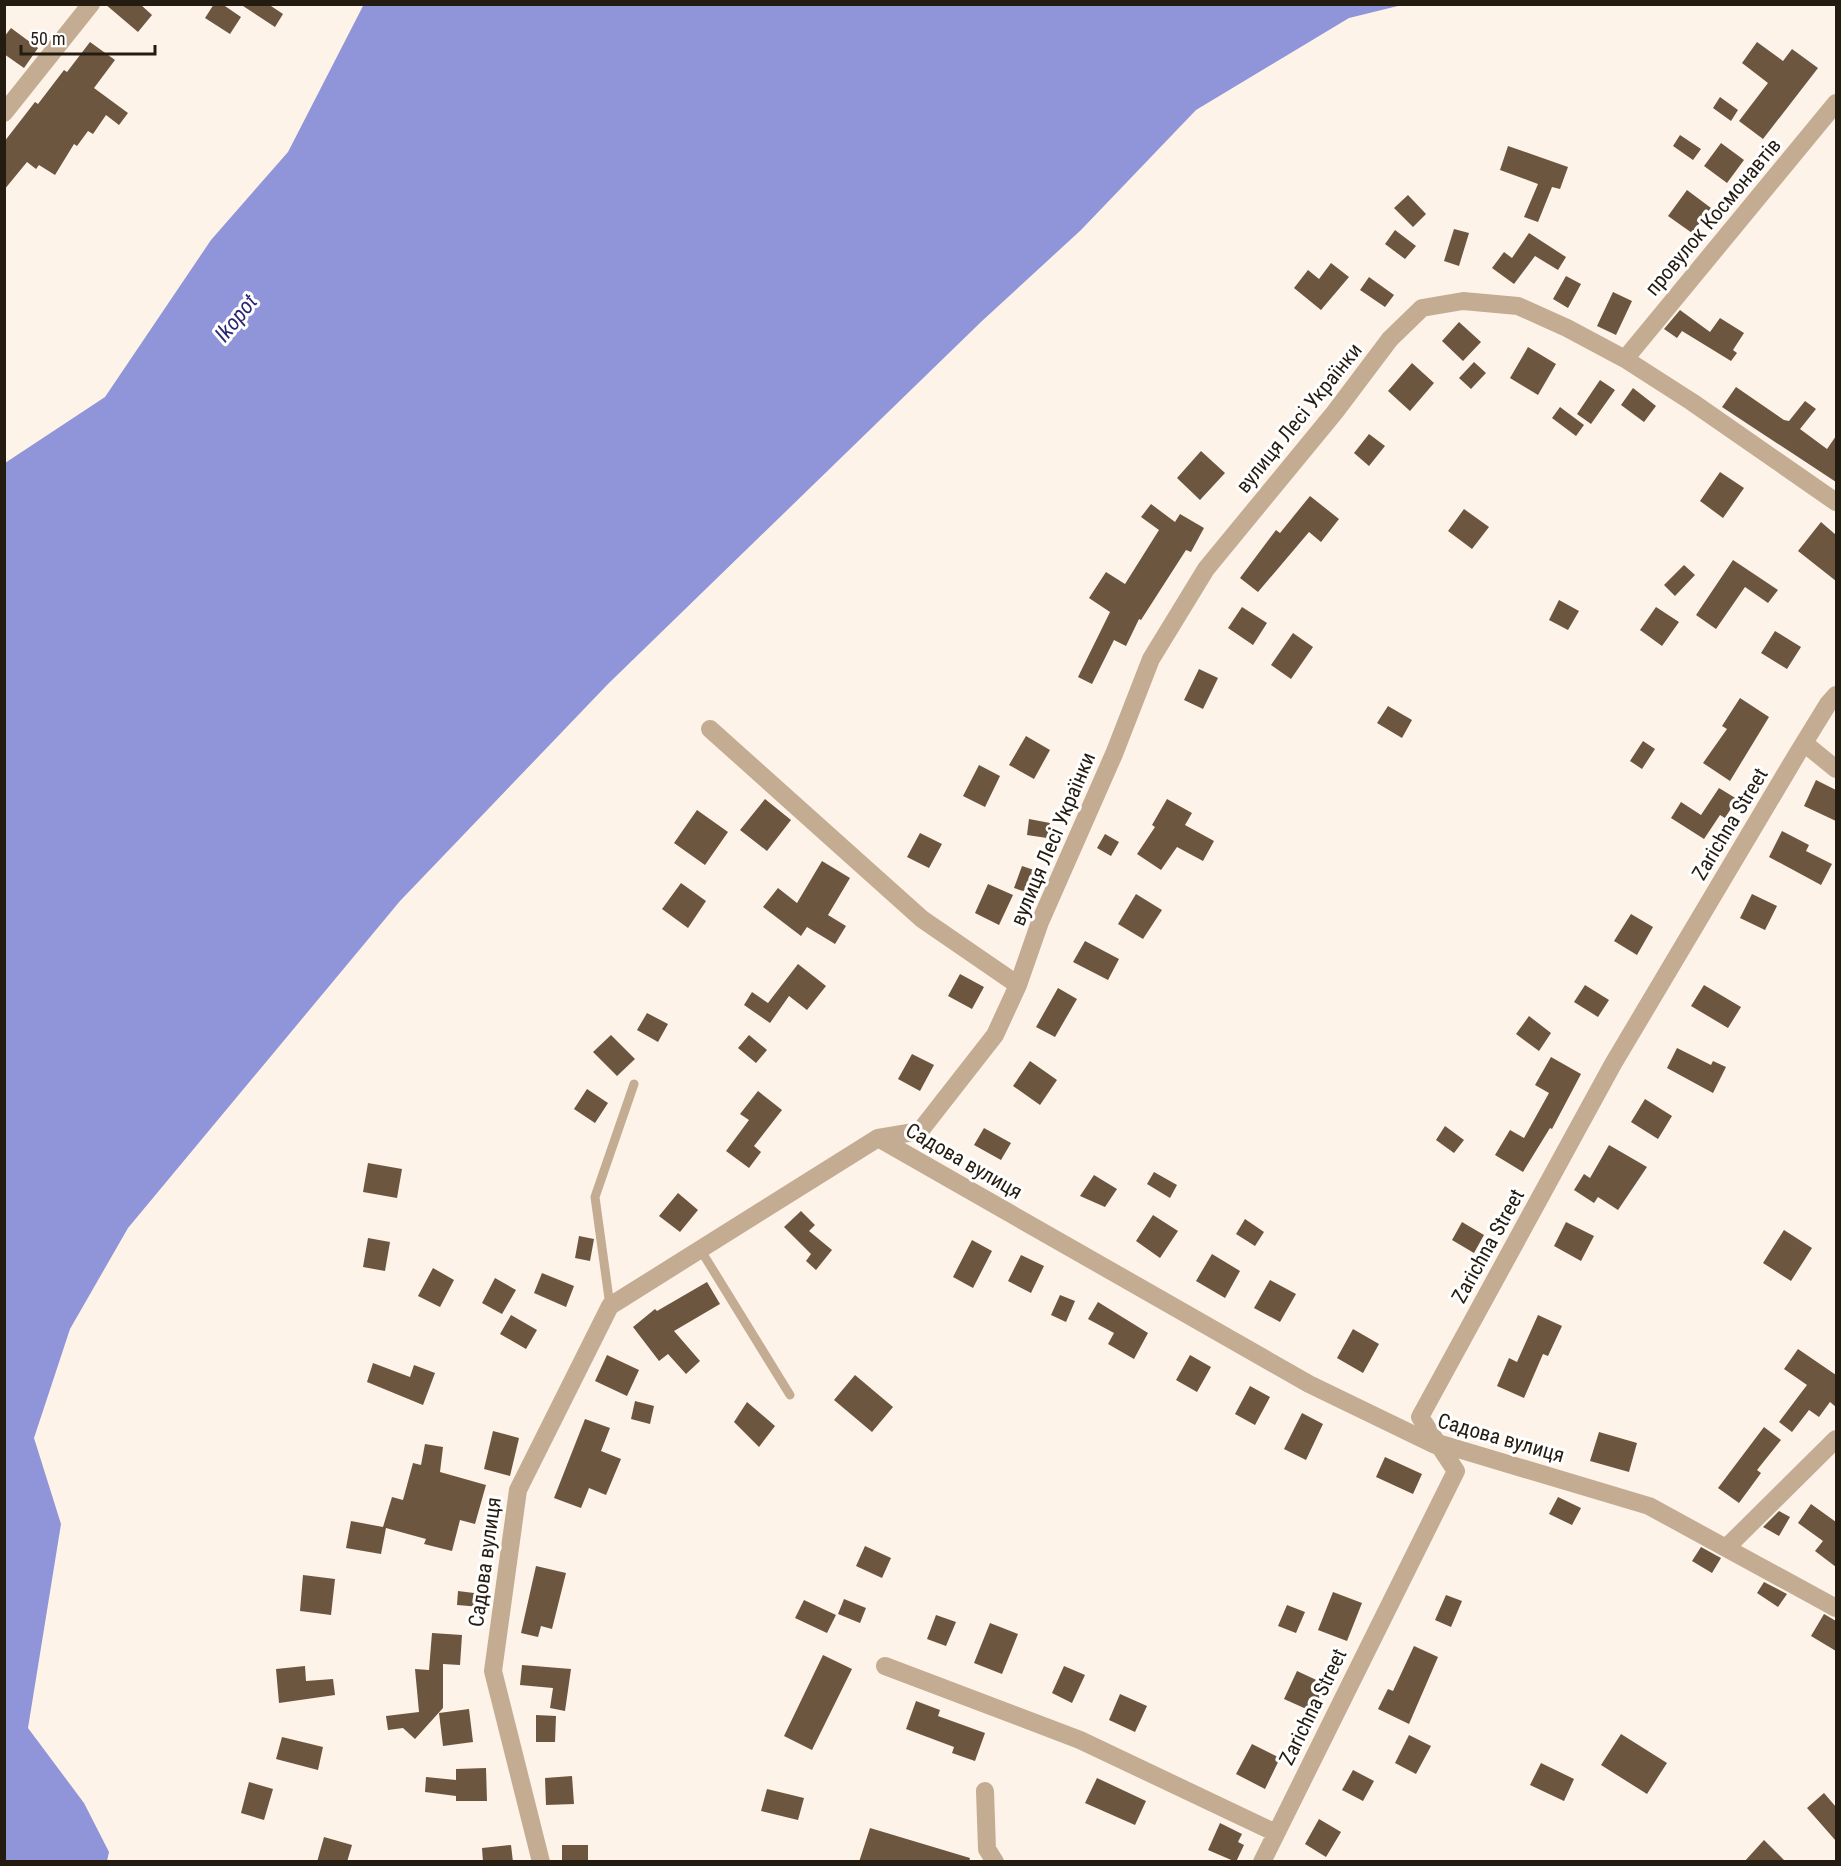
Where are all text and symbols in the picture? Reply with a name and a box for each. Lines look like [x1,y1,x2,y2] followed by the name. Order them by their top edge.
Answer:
[21,18,154,56] scale bar
[30,28,65,49] text: 50 m
[1640,133,1786,301] street label: провулок Космонавтів
[210,289,263,347] water label: Ikopot
[1231,338,1367,498] street label: вулиця Лесі Українки
[1006,749,1100,929] street label: вулиця Лесі Українки
[1687,764,1773,884] street label: Zarichna Street
[901,1118,1027,1204] street label: Садова вулиця
[1447,1185,1529,1307] street label: Zarichna Street
[1435,1408,1567,1468] street label: Садова вулиця
[464,1496,506,1628] street label: Садова вулиця
[1275,1645,1351,1769] street label: Zarichna Street

